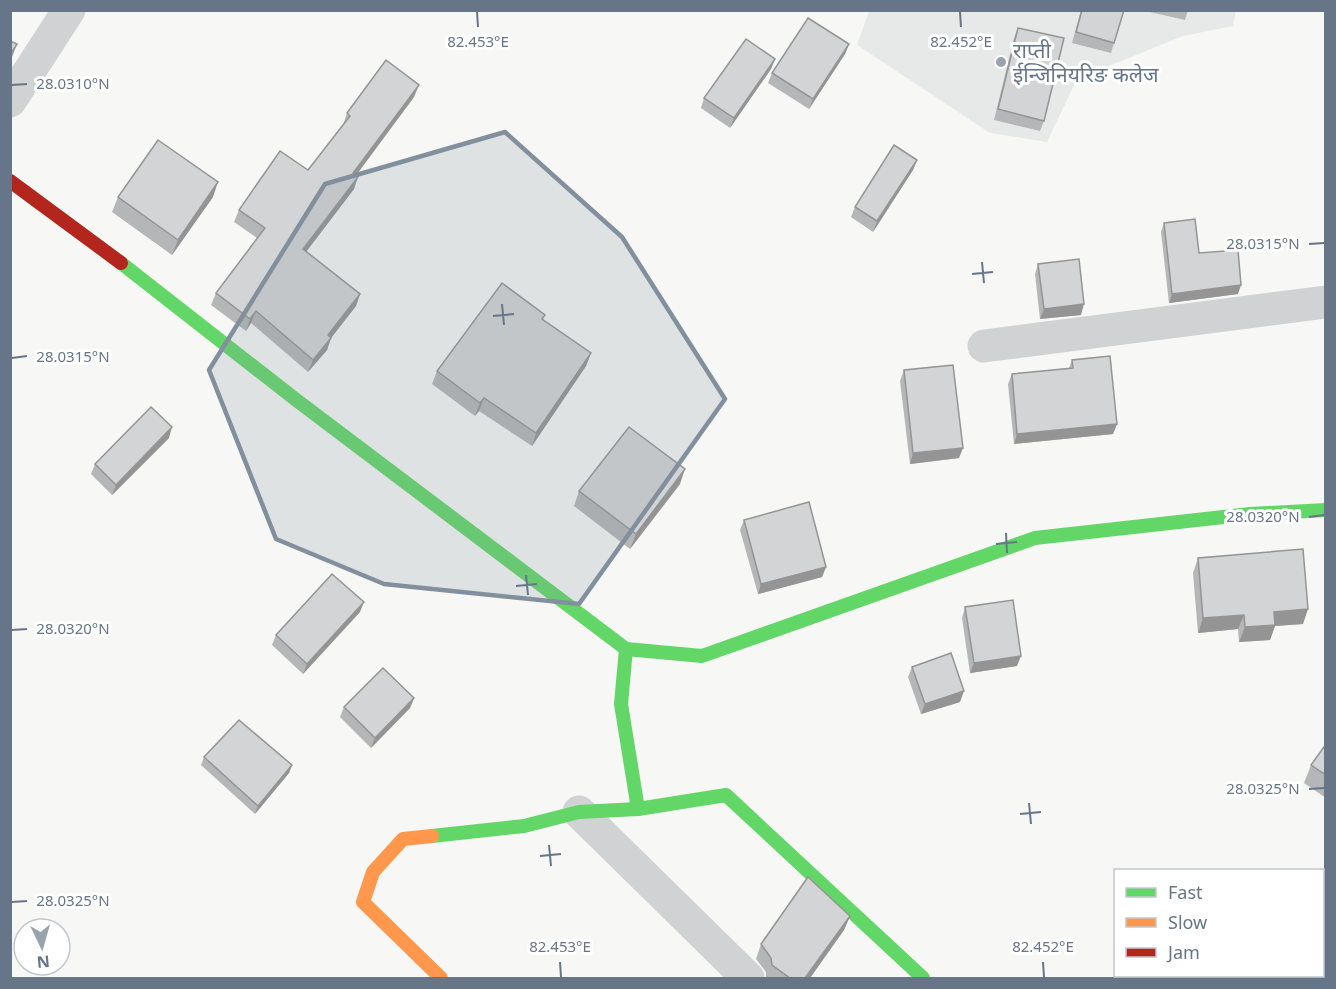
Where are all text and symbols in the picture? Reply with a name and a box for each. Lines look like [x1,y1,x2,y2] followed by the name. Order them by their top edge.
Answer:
[447,31,509,51] text: 82.453°E
[930,31,992,51] text: 82.452°E
[1013,36,1159,88] place label: राप्ती ईन्जिनियरिङ कलेज
[994,55,1008,69] marker: राप्ती ईन्जिनियरिङ कलेज
[36,73,110,93] text: 28.0310°N
[1226,233,1300,253] text: 28.0315°N
[36,346,110,366] text: 28.0315°N
[1226,506,1300,526] text: 28.0320°N
[36,618,110,638] text: 28.0320°N
[1226,778,1300,798] text: 28.0325°N
[1114,869,1324,977] legend
[1168,880,1203,904] text: Fast
[36,890,110,910] text: 28.0325°N
[1168,910,1207,934] text: Slow
[12,917,72,977] north arrow
[529,936,591,956] text: 82.453°E
[1012,936,1074,956] text: 82.452°E
[1166,940,1200,964] text: Jam
[36,950,51,973] text: N

